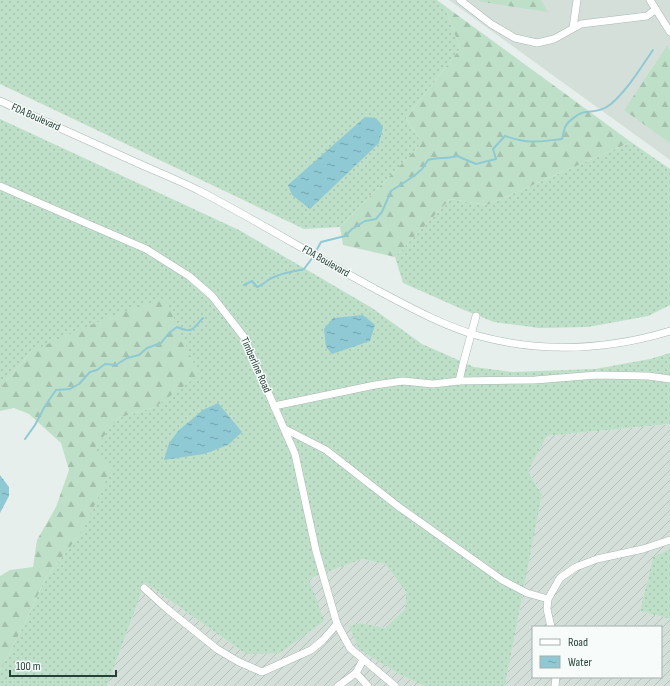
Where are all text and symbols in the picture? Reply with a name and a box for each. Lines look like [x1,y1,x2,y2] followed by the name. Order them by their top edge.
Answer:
[9,100,63,134] street label: FDA Boulevard
[300,242,352,280] street label: FDA Boulevard
[238,335,274,395] street label: Timberline Road
[532,626,662,678] legend
[568,635,588,650] text: Road
[10,652,116,678] scale bar
[568,655,592,670] text: Water
[16,659,41,674] text: 100 m

